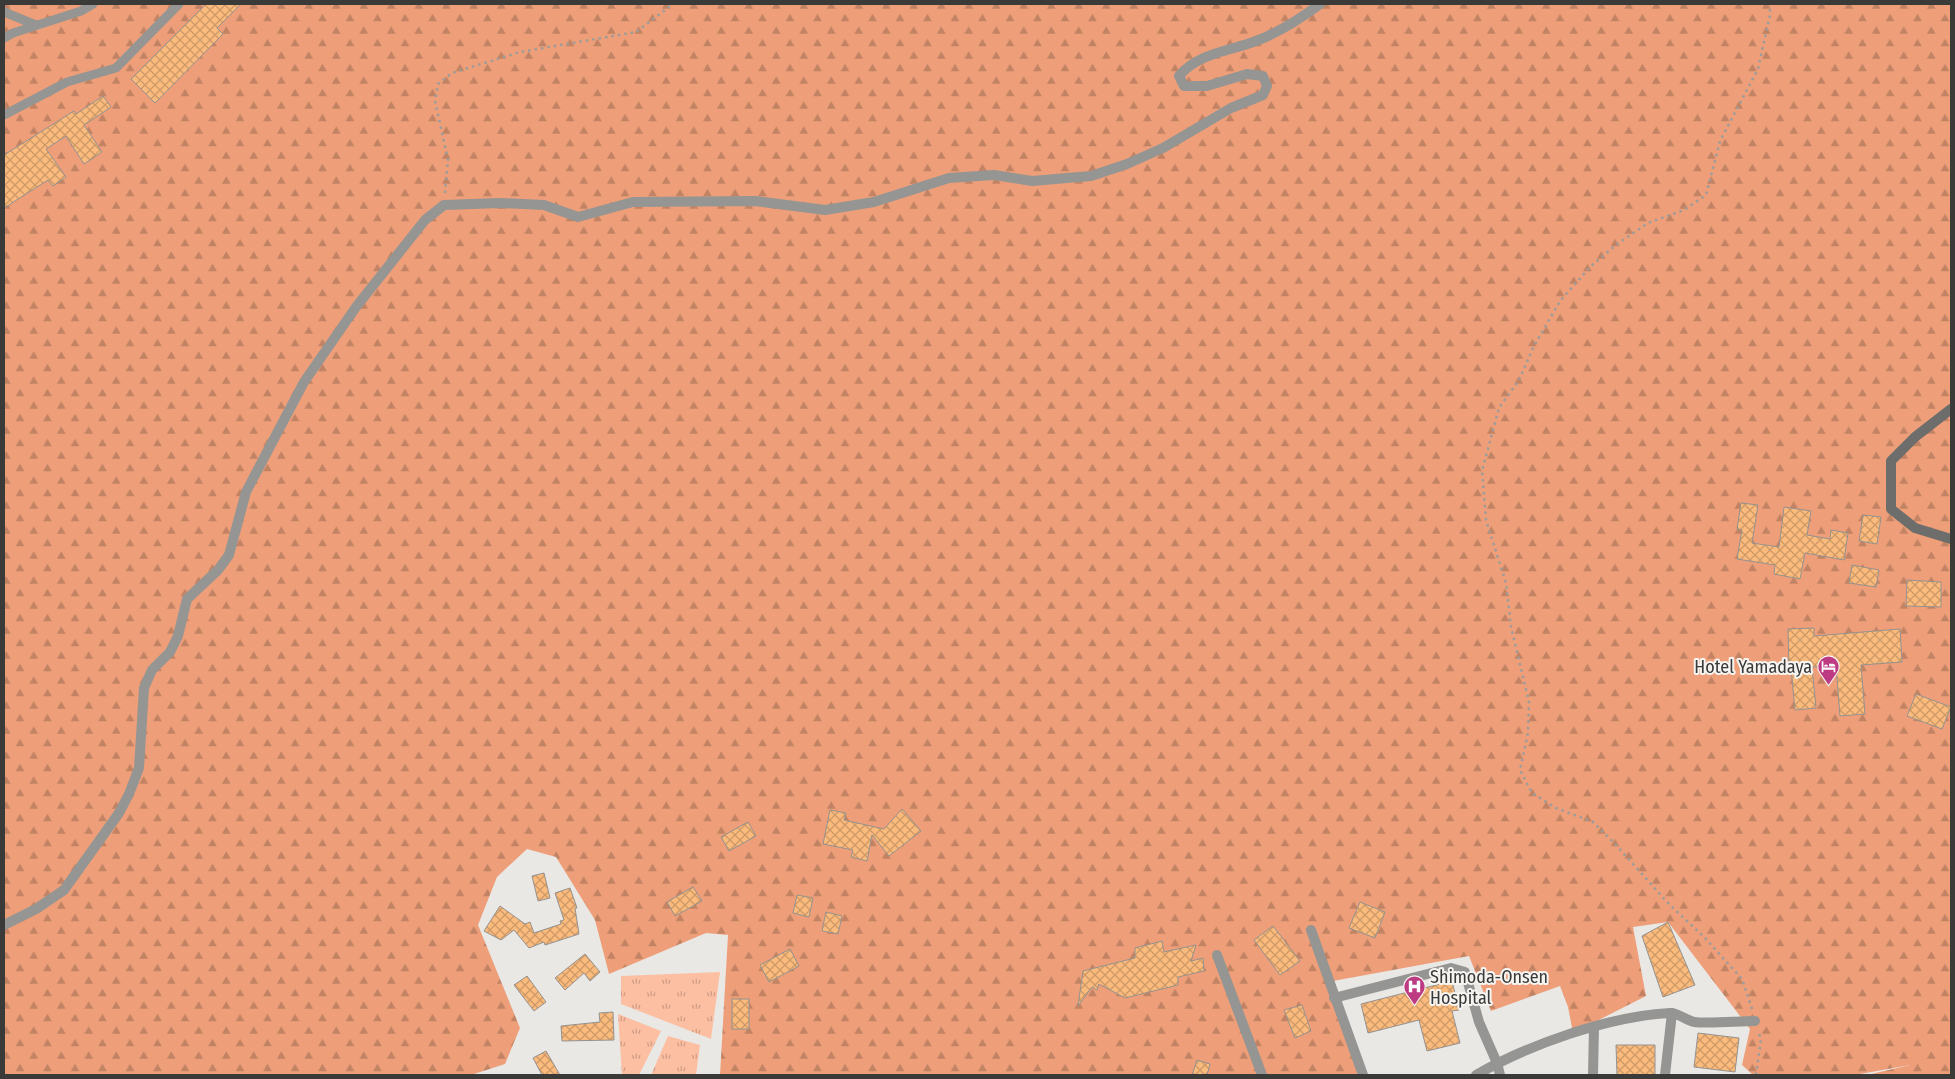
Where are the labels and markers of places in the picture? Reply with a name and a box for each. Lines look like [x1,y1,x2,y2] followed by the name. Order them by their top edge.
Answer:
[1816,655,1840,686] hotel icon: Hotel Yamadaya
[1694,656,1812,678] place label: Hotel Yamadaya
[1430,966,1548,1009] place label: Shimoda-Onsen Hospital
[1402,975,1426,1006] hospital icon: Shimoda-Onsen Hospital

